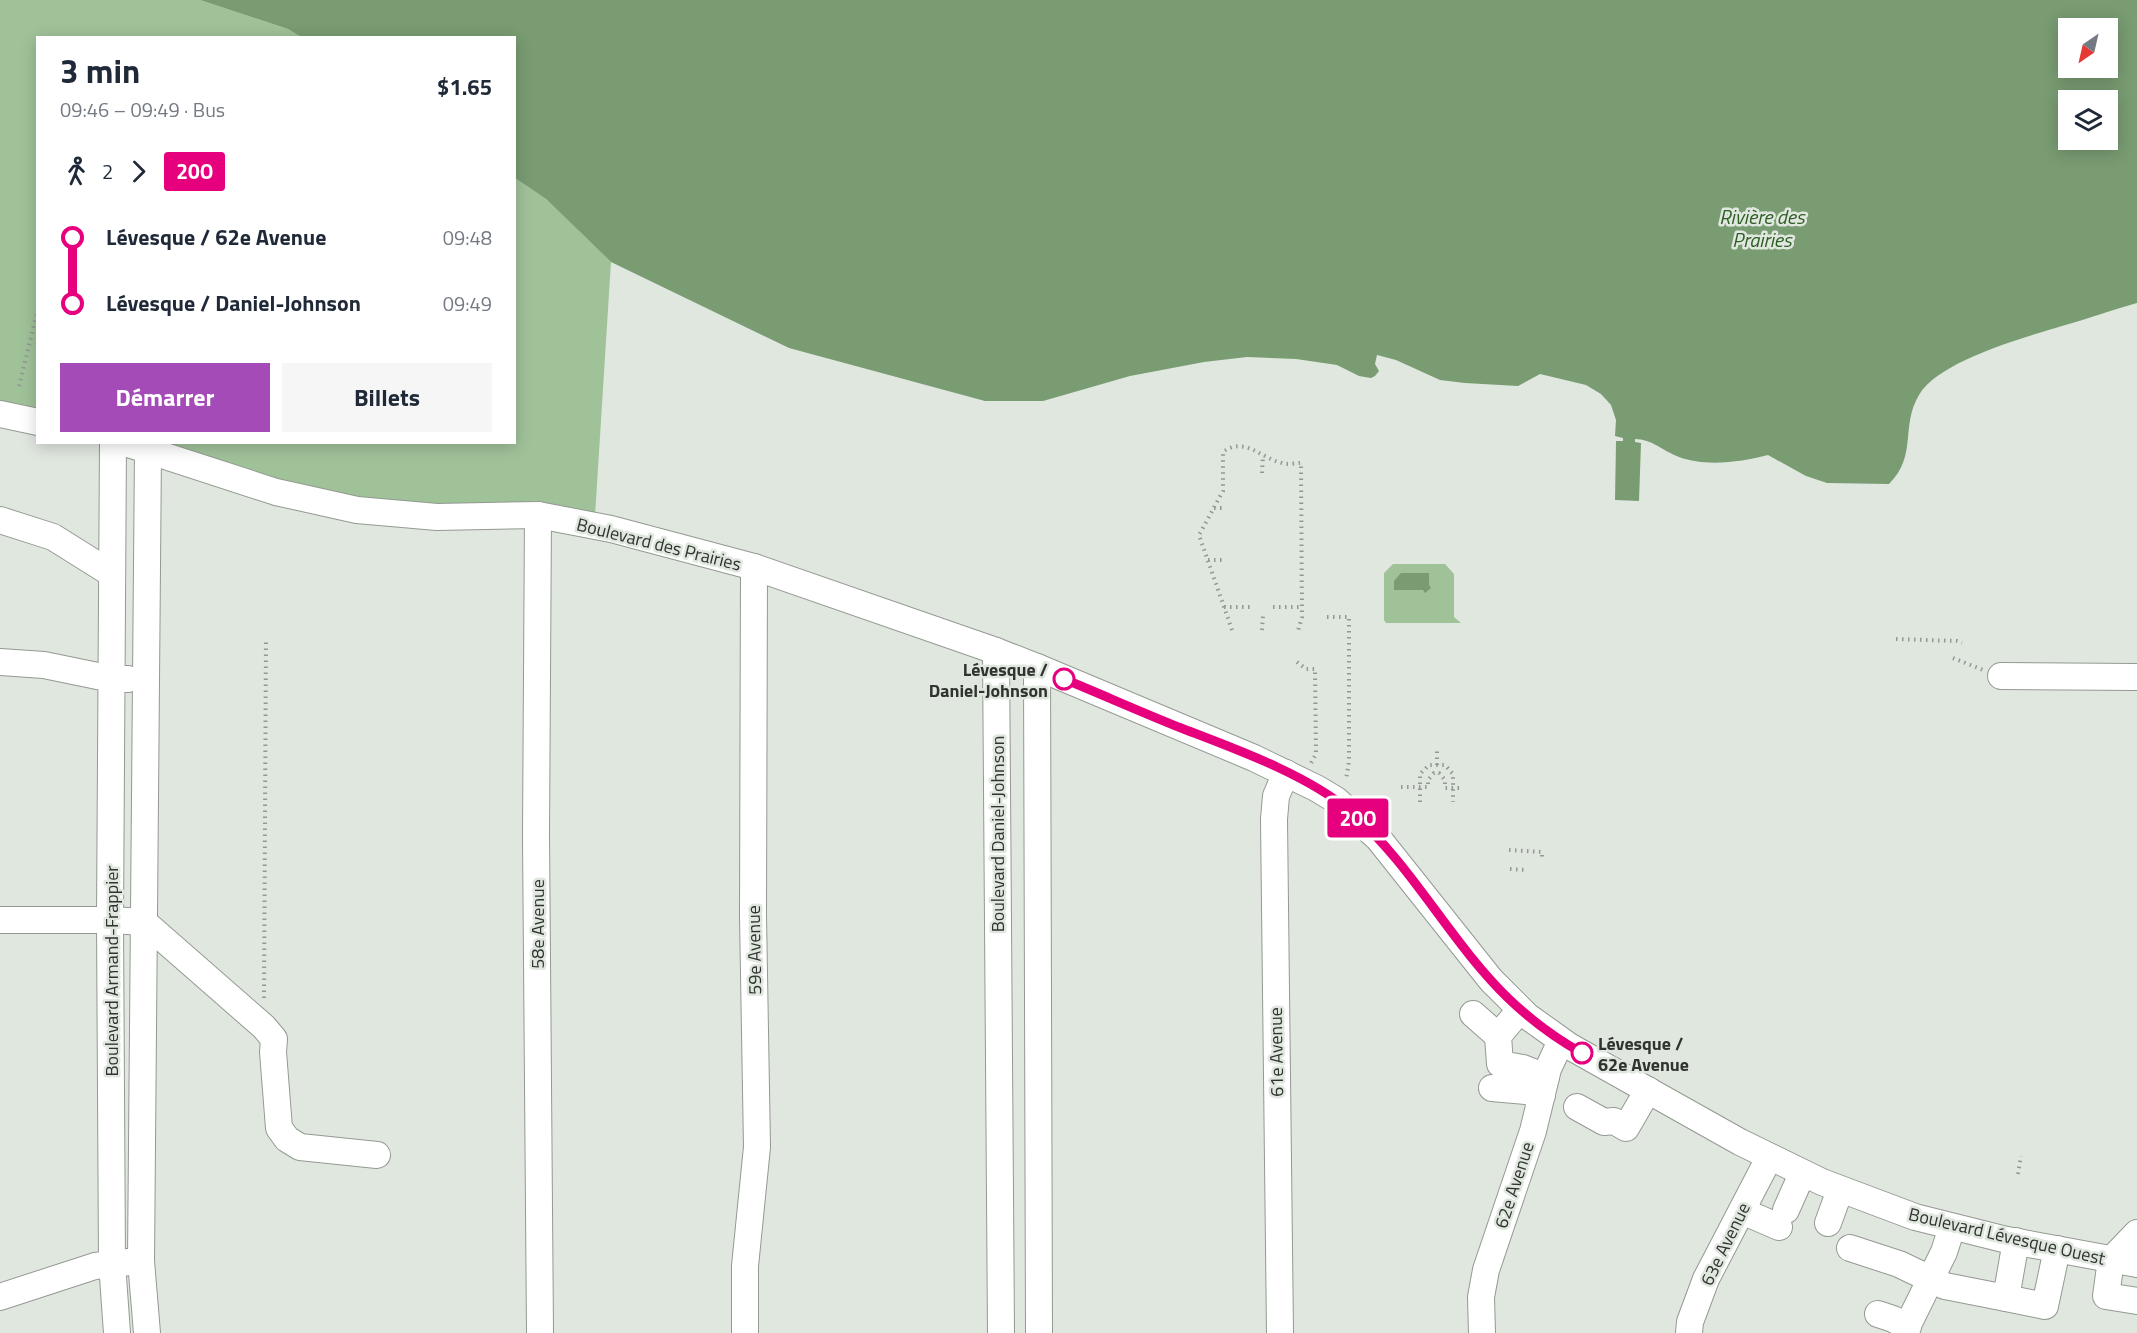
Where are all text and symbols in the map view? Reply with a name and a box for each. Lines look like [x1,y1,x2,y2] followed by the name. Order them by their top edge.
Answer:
[2058,18,2118,78] north arrow
[2058,18,2118,150] map controls
[60,46,140,96] text: 3 min
[437,70,492,104] text: $1.65
[2058,90,2118,150] button: layers
[60,94,225,125] text: 09:46 – 09:49 · Bus
[60,155,93,188] icon: walk
[122,155,155,188] icon: forward
[176,155,213,187] text: 20O
[102,156,113,187] text: 2
[1719,201,1806,255] water label: Rivière des Prairies
[106,220,326,254] text: Lévesque / 62e Avenue
[443,222,492,253] text: 09:48
[106,286,361,320] text: Lévesque / Daniel-Johnson
[443,288,492,319] text: 09:49
[60,363,270,432] button: Démarrer
[282,363,492,432] button: Billets
[574,510,744,578] street label: Boulevard des Prairies
[929,656,1048,704] place label: Lévesque / Daniel-Johnson
[1053,668,1075,690] marker: Lévesque / Daniel-Johnson
[984,736,1011,932] street label: Boulevard Daniel-Johnson
[1324,798,1392,838] line badge: 20O
[1339,802,1377,834] text: 20O
[98,866,125,1076] street label: Boulevard Armand-Frappier
[524,879,551,969] street label: 58e Avenue
[740,905,768,995] street label: 59e Avenue
[1262,1007,1290,1097] street label: 61e Avenue
[1598,1030,1689,1078] place label: Lévesque / 62e Avenue
[1571,1042,1593,1064] marker: Lévesque / 62e Avenue
[1487,1138,1541,1232] street label: 62e Avenue
[1693,1198,1757,1290] street label: 63e Avenue
[1906,1200,2109,1272] street label: Boulevard Lévesque Ouest

